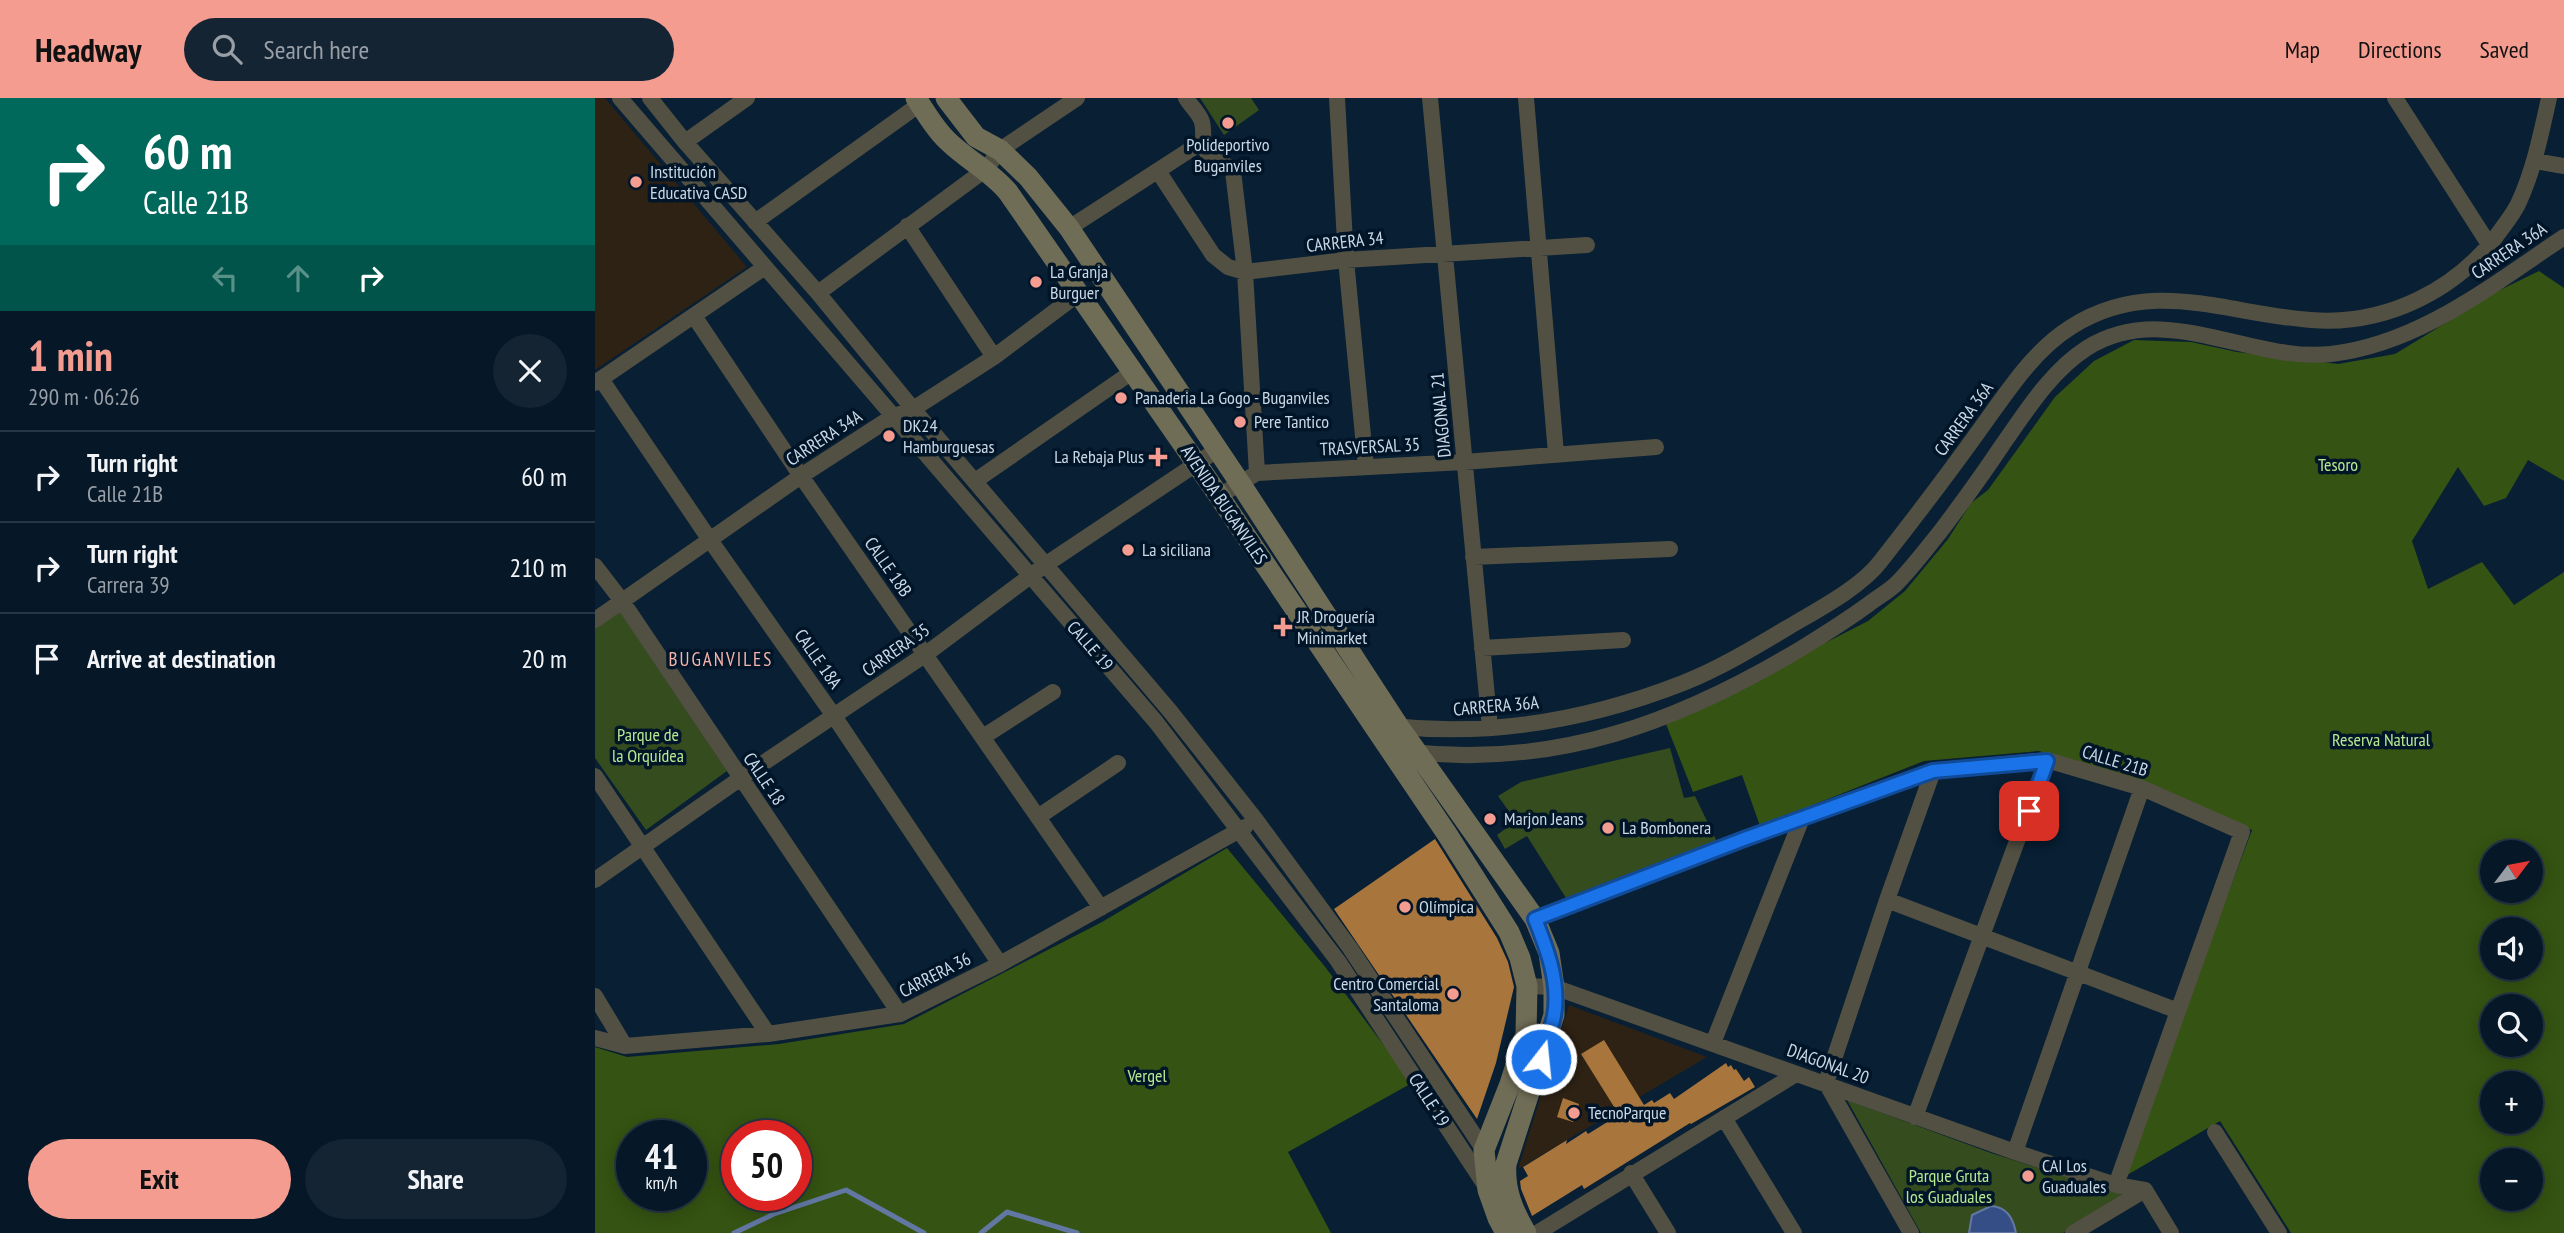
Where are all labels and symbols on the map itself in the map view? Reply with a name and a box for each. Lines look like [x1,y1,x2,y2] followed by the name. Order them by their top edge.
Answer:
[1220,115,1236,131] marker: Polideportivo Buganviles
[1186,133,1270,177] place label: Polideportivo Buganviles
[650,160,747,204] place label: Institución Educativa CASD
[628,174,644,190] marker: Institución Educativa CASD
[2467,217,2551,284] street label: CARRERA 36A
[1305,226,1385,257] street label: CARRERA 34
[1050,260,1108,304] place label: La Granja Burguer
[1028,274,1044,290] marker: La Granja Burguer
[1425,371,1456,459] street label: DIAGONAL 21
[1929,377,1998,460] street label: CARRERA 36A
[1135,386,1330,409] place label: Panaderia La Gogo - Buganviles
[1113,390,1129,406] marker: Panaderia La Gogo - Buganviles
[781,404,866,471] street label: CARRERA 34A
[1254,410,1329,433] place label: Pere Tantico
[903,414,995,458] place label: DK24 Hamburguesas
[1232,414,1248,430] marker: Pere Tantico
[881,428,897,444] marker: DK24 Hamburguesas
[1319,432,1421,461] street label: TRASVERSAL 35
[1176,441,1273,569] street label: AVENIDA BUGANVILES
[1054,445,1144,468] place label: La Rebaja Plus
[1150,449,1166,465] marker: La Rebaja Plus
[2318,453,2358,476] park label: Tesoro
[860,532,917,601] street label: CALLE 18B
[1142,538,1211,561] place label: La siciliana
[1120,542,1136,558] marker: La siciliana
[1296,605,1375,649] place label: JR Droguería Minimarket
[1062,616,1118,675] street label: CALLE 19
[857,618,934,681] street label: CARRERA 35
[1275,619,1291,635] marker: JR Droguería Minimarket
[790,624,847,693] street label: CALLE 18A
[669,647,773,671] district label: BUGANVILES
[1452,690,1540,721] street label: CARRERA 36A
[612,723,684,767] park label: Parque de la Orquídea
[2332,728,2431,751] park label: Reserva Natural
[2080,740,2151,781] street label: CALLE 21B
[738,748,790,810] street label: CALLE 18
[1999,781,2059,841] pin
[1504,807,1584,830] place label: Marjon Jeans
[1482,811,1498,827] marker: Marjon Jeans
[1622,816,1711,839] place label: La Bombonera
[1600,820,1616,836] marker: La Bombonera
[2480,840,2543,903] north arrow
[1419,895,1474,918] place label: Olímpica
[1397,899,1413,915] marker: Olímpica
[895,947,975,1002] street label: CARRERA 36
[1333,972,1440,1016] place label: Centro Comercial Santaloma
[1445,986,1461,1002] marker: Centro Comercial Santaloma
[1504,1022,1578,1096] position arrow
[1784,1038,1872,1089] street label: DIAGONAL 20
[1126,1064,1167,1087] park label: Vergel
[1404,1069,1455,1131] street label: CALLE 19
[1588,1101,1666,1124] place label: TecnoParque
[1566,1105,1582,1121] marker: TecnoParque
[721,1120,812,1211] speed limit sign: 50
[2042,1154,2106,1198] place label: CAI Los Guaduales
[1906,1164,1992,1208] park label: Parque Gruta los Guaduales
[2020,1168,2036,1184] marker: CAI Los Guaduales

